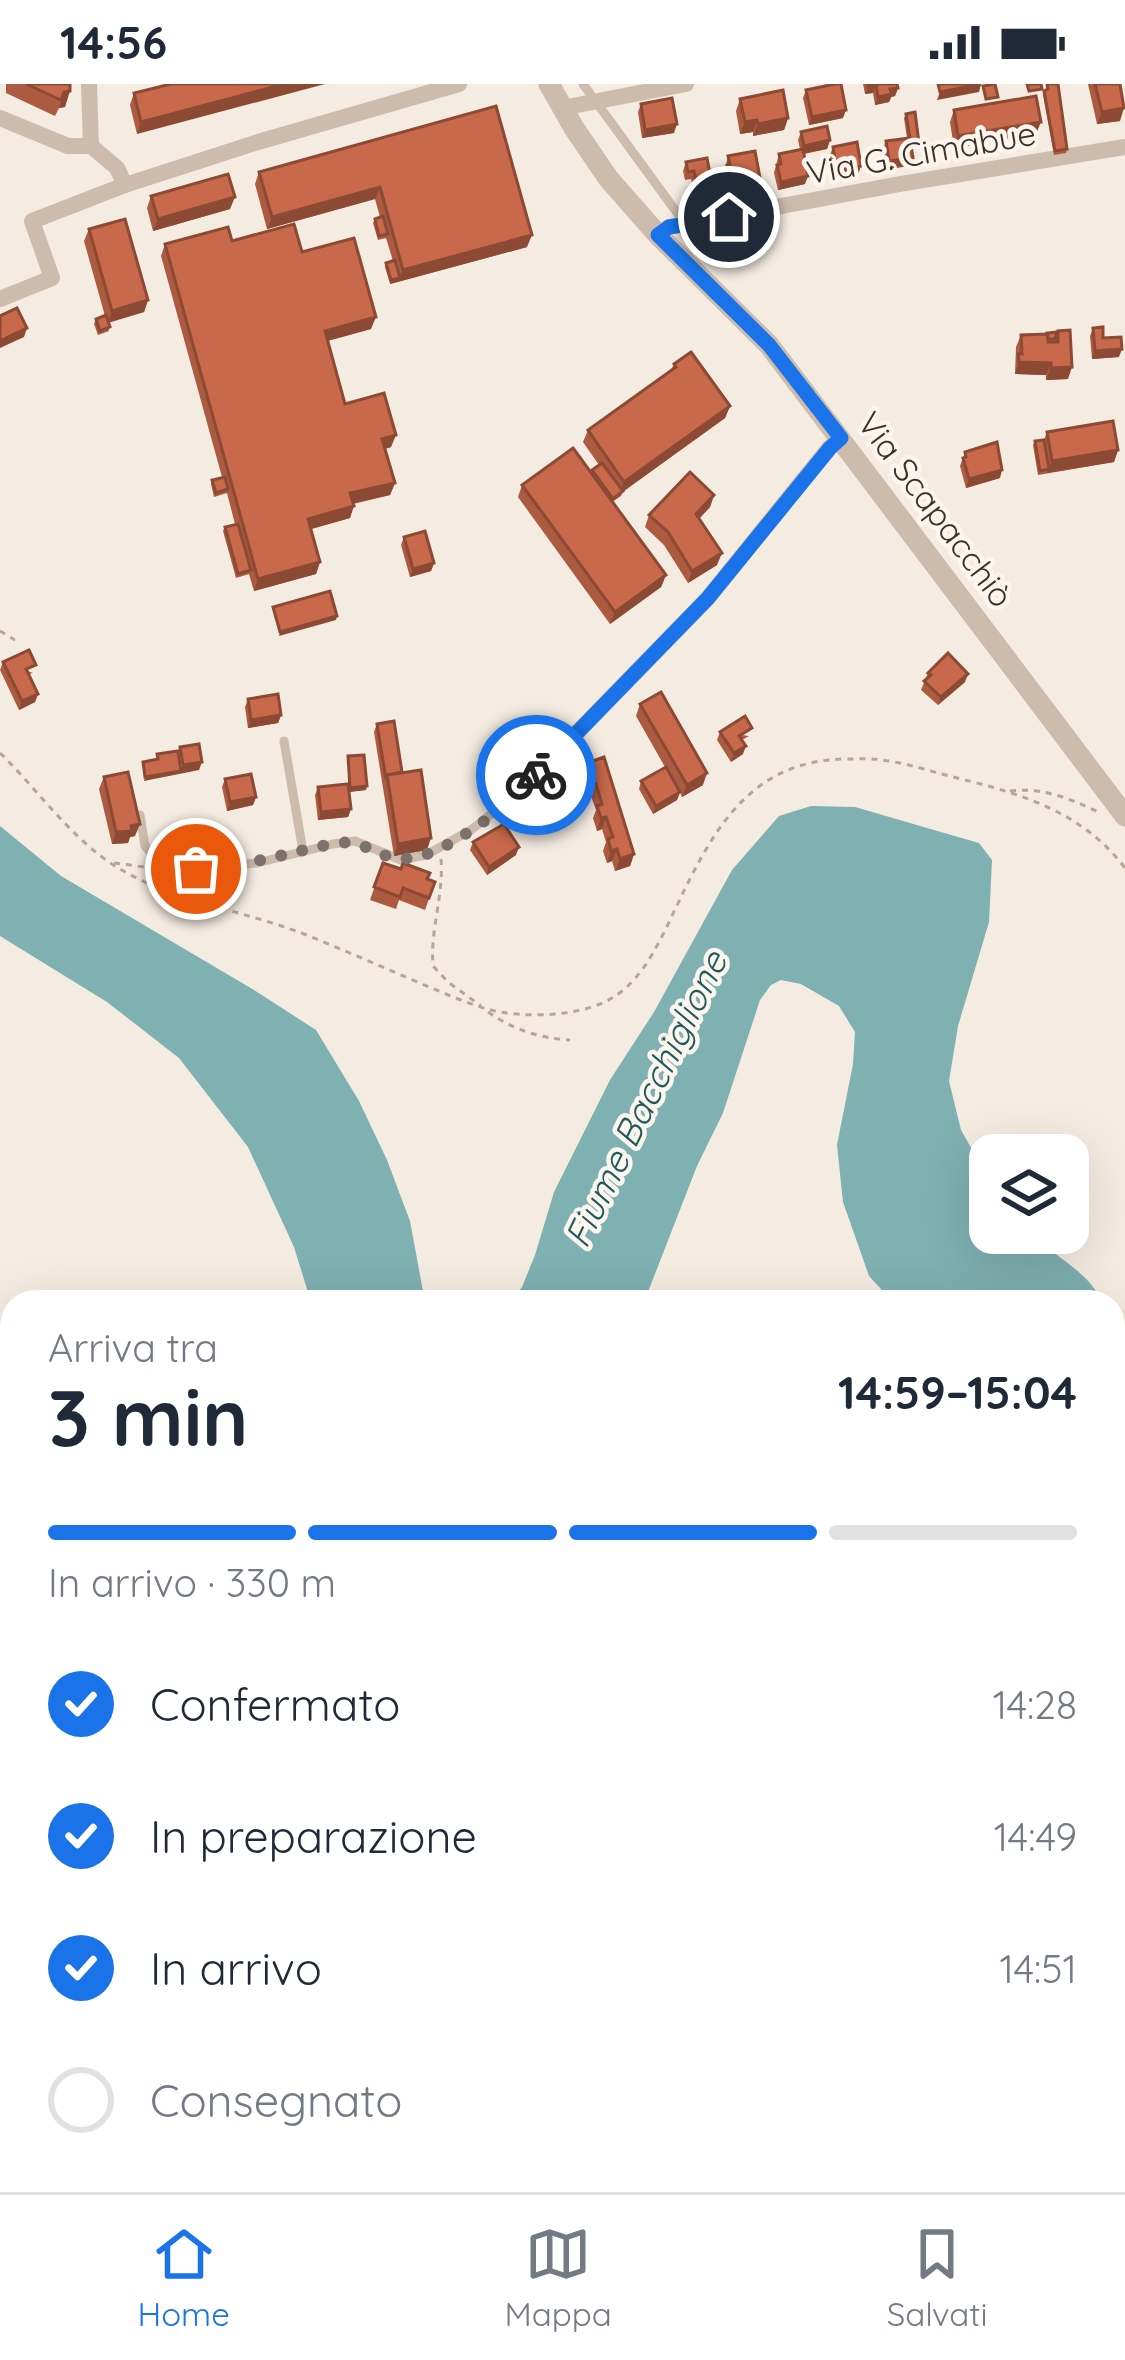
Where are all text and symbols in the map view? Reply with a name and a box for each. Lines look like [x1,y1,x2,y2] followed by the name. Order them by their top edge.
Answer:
[60,14,167,70] text: 14:56
[803,112,1039,192] street label: Via G. Cimabue
[678,166,780,268] pin
[696,184,762,250] icon: home
[849,403,1023,615] street label: Via Scapacchiò
[476,715,596,835] courier
[503,742,569,808] icon: bike
[145,818,247,920] pin
[163,836,229,902] icon: bag
[554,942,737,1254] water label: Fiume Bacchiglione
[969,1134,1089,1254] map controls
[969,1134,1089,1254] button: layers
[48,1323,218,1372] text: Arriva tra
[838,1364,1077,1420] text: 14:59–15:04
[48,1368,249,1466] text: 3 min
[48,1558,336,1607] text: In arrivo · 330 m
[48,1671,114,1737] icon: check
[150,1676,400,1732] text: Confermato
[993,1680,1077,1729] text: 14:28
[48,1803,114,1869] icon: check
[150,1808,477,1864] text: In preparazione
[994,1812,1077,1861] text: 14:49
[48,1935,114,2001] icon: check
[150,1940,322,1996] text: In arrivo
[1000,1944,1077,1993] text: 14:51
[150,2072,402,2128] text: Consegnato
[137,2221,230,2334] tab: Home
[505,2221,612,2334] tab: Mappa
[887,2221,988,2334] tab: Salvati

